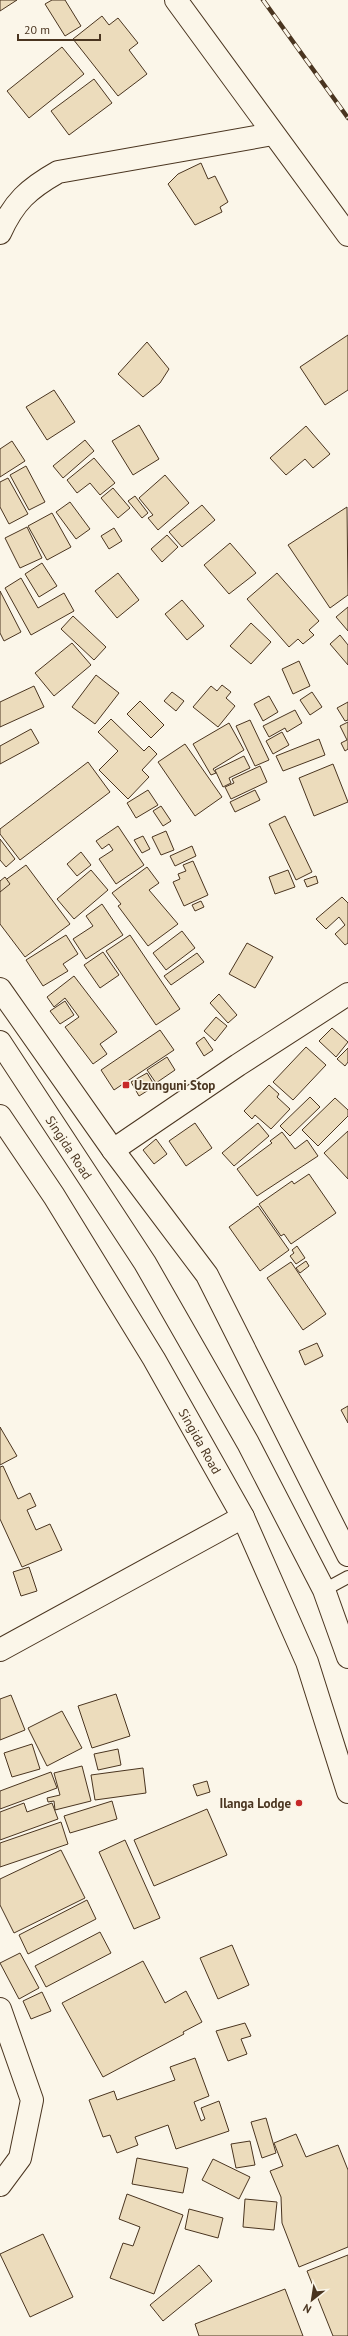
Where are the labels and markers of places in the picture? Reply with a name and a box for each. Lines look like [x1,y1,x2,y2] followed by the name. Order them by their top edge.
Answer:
[134,1077,215,1094] place label: Uzunguni Stop
[121,1080,131,1090] marker: Uzunguni Stop
[219,1795,291,1812] place label: Ilanga Lodge
[294,1798,304,1808] marker: Ilanga Lodge

